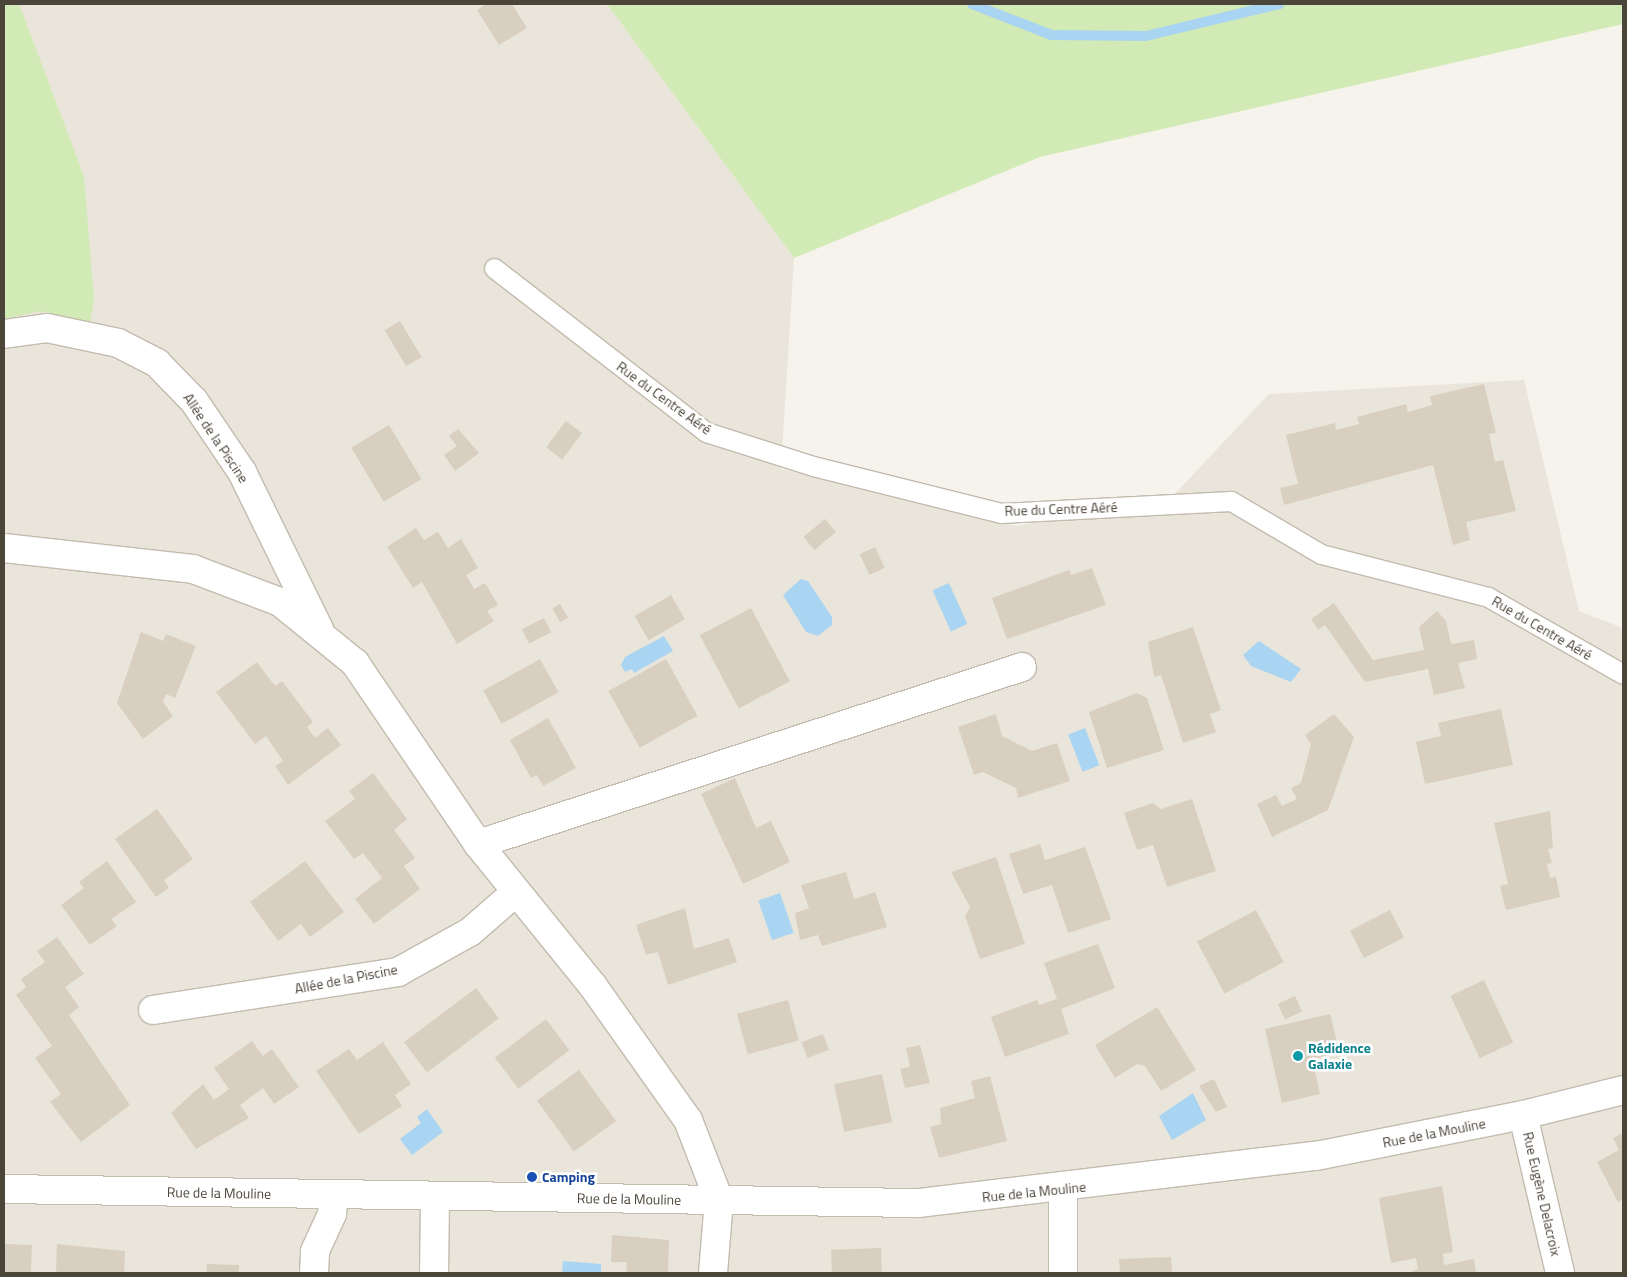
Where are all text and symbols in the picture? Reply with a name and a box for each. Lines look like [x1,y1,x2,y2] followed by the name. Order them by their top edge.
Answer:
[613,358,715,438] street label: Rue du Centre Aéré
[180,390,252,486] street label: Allée de la Piscine
[1004,499,1118,519] street label: Rue du Centre Aéré
[1489,592,1595,664] street label: Rue du Centre Aéré
[293,961,399,997] street label: Allée de la Piscine
[1308,1040,1371,1072] place label: Rédidence Galaxie
[1292,1050,1304,1062] marker: Rédidence Galaxie
[1381,1115,1487,1151] street label: Rue de la Mouline
[1520,1130,1564,1258] street label: Rue Eugène Delacroix
[542,1169,595,1185] place label: Camping
[526,1171,538,1183] marker: Camping
[981,1178,1087,1206] street label: Rue de la Mouline
[167,1184,271,1202] street label: Rue de la Mouline
[577,1190,681,1208] street label: Rue de la Mouline

